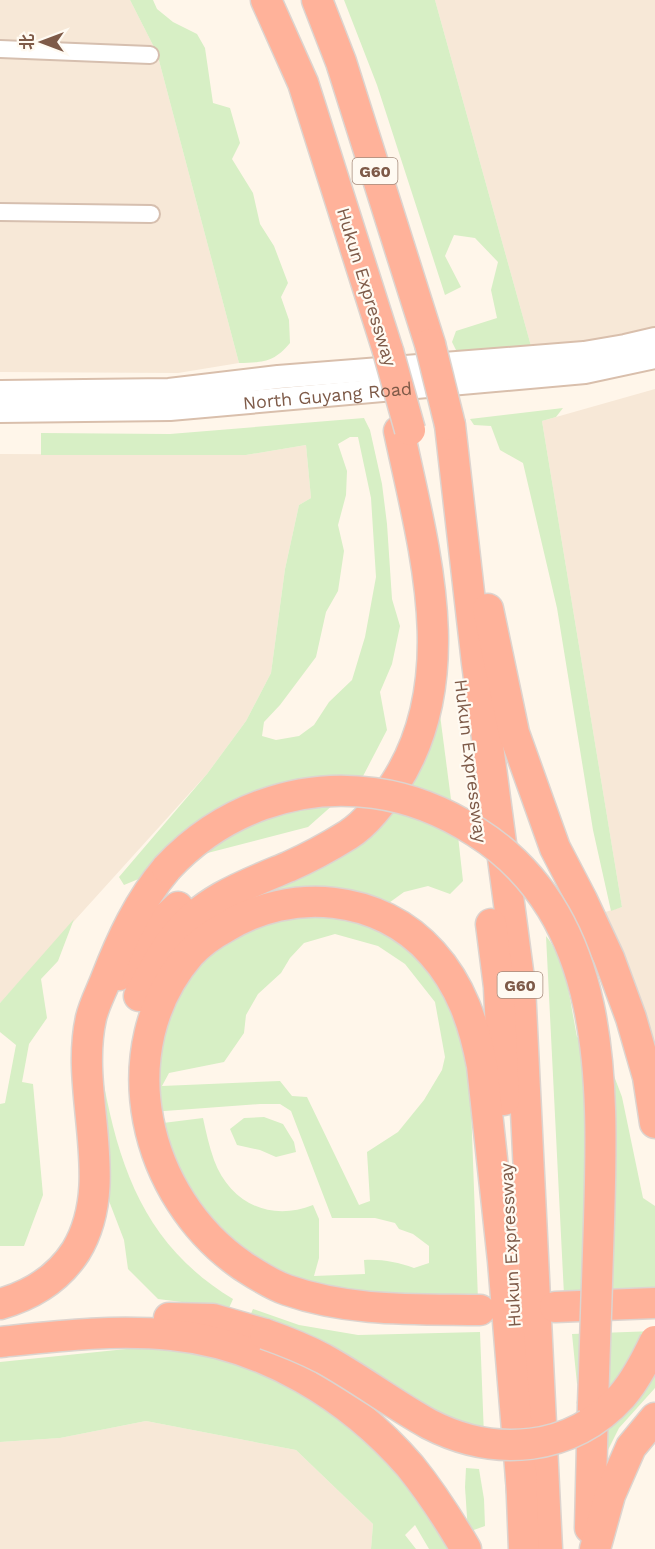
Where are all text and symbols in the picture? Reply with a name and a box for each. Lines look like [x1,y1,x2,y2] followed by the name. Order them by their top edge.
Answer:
[12,12,72,72] north arrow
[18,34,37,50] text: 北
[352,158,398,184] road number: G60
[333,205,401,370] street label: Hukun Expressway
[242,377,413,413] street label: North Guyang Road
[451,678,492,845] street label: Hukun Expressway
[498,972,542,998] road number: G60
[495,1161,525,1328] street label: Hukun Expressway

